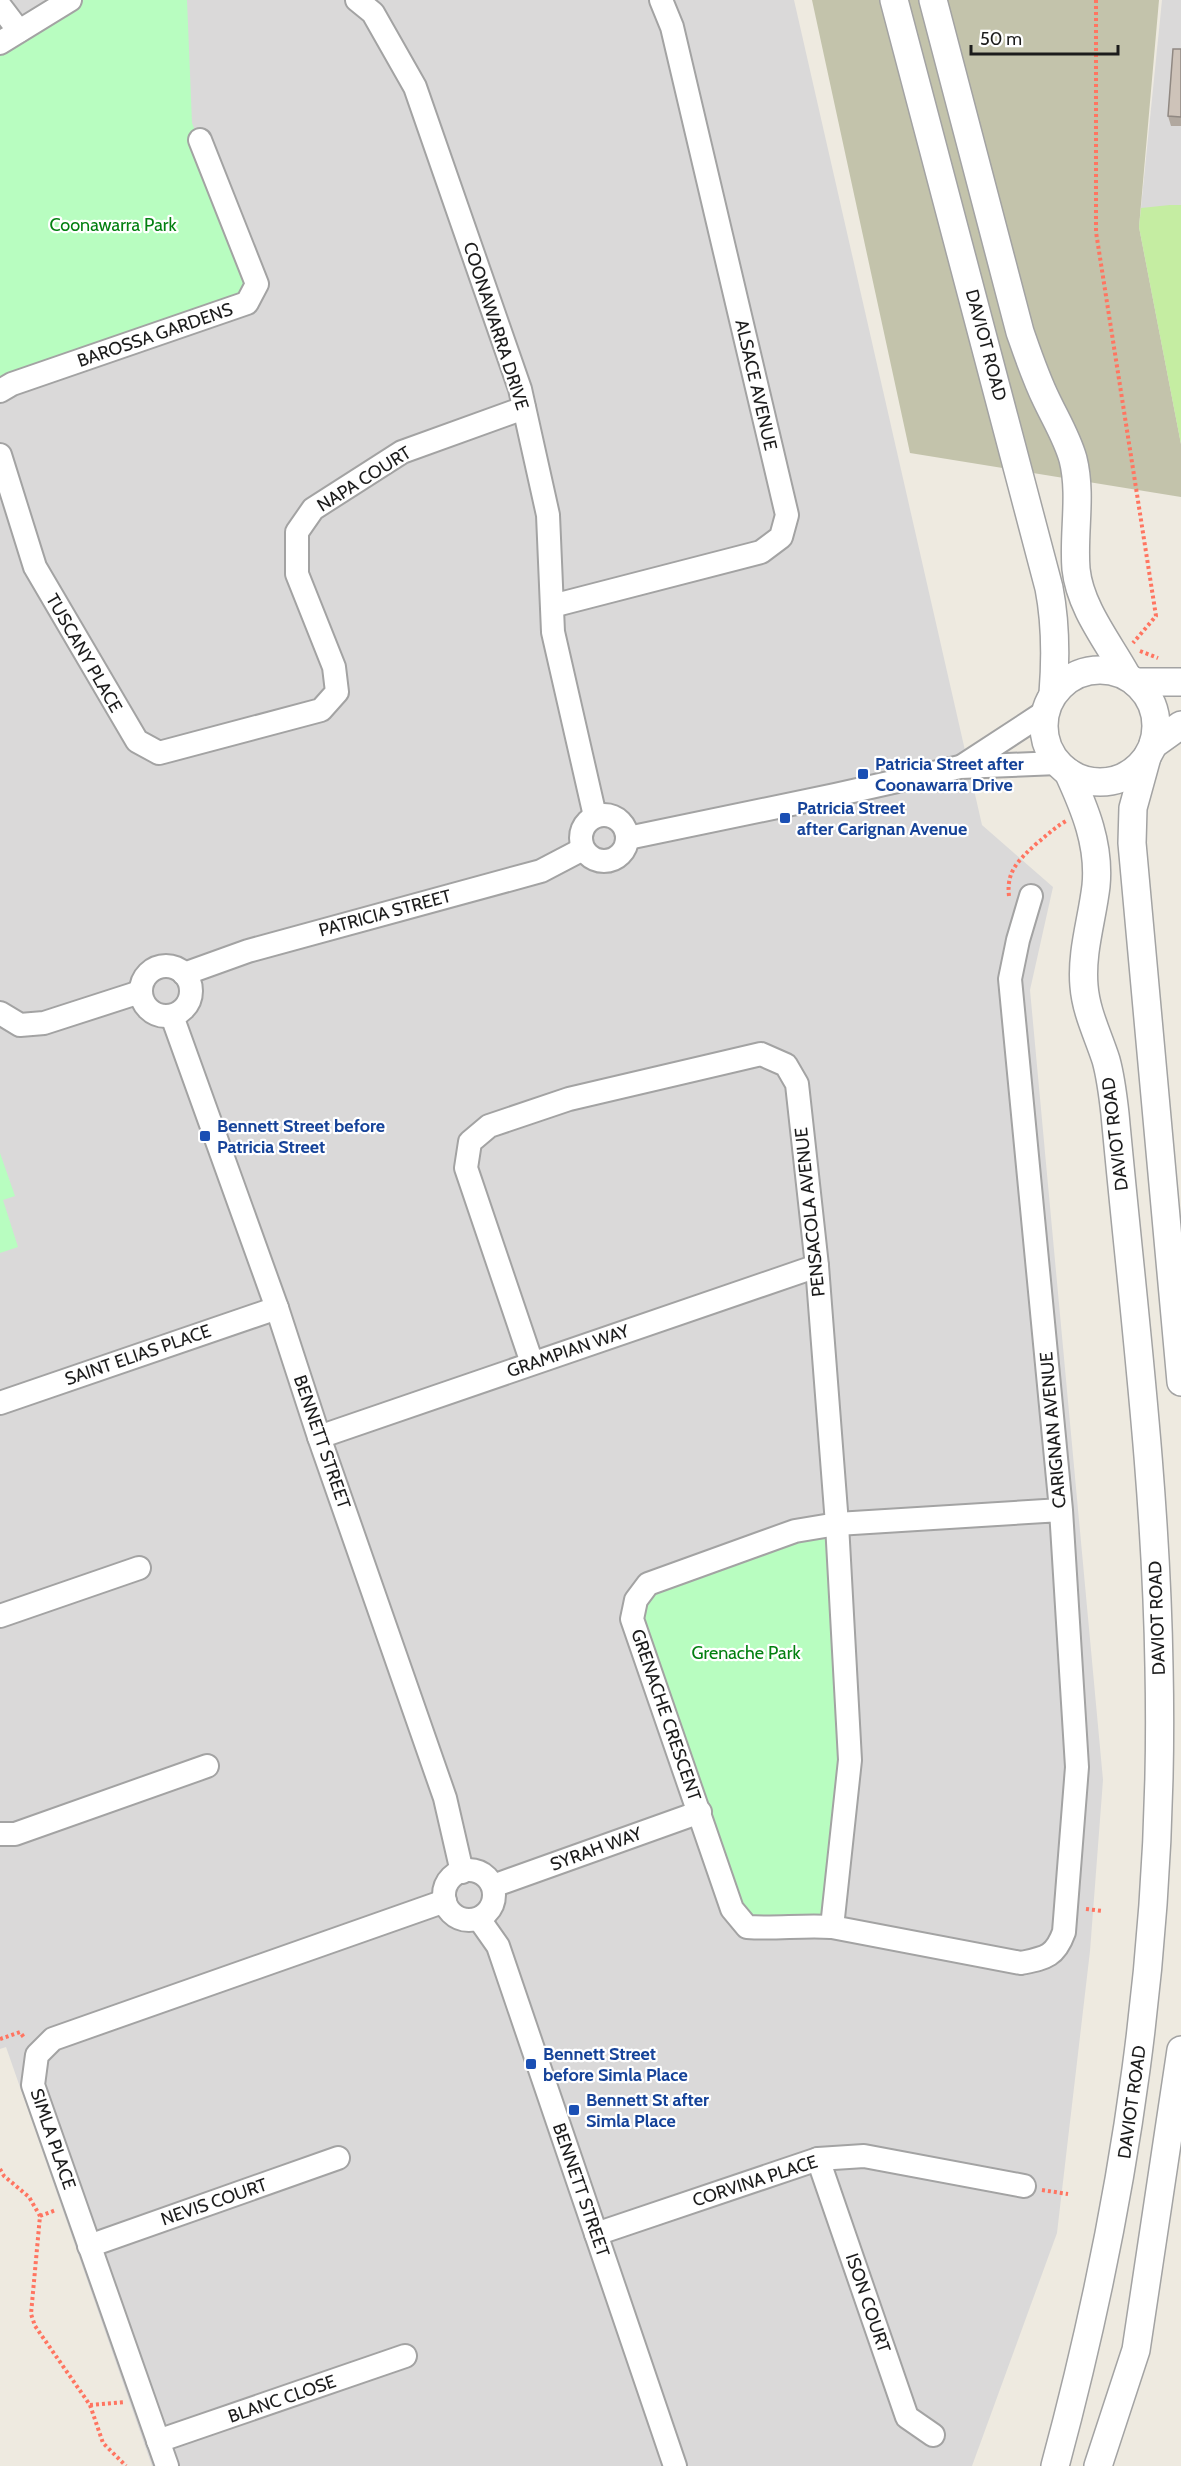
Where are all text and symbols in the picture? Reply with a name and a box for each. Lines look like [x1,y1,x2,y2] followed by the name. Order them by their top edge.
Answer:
[971,18,1118,56] scale bar
[980,28,1022,50] text: 50 m
[49,214,177,236] park label: Coonawarra Park
[458,239,534,413] street label: COONAWARRA DRIVE
[961,287,1011,403] street label: DAVIOT ROAD
[74,298,236,372] street label: BAROSSA GARDENS
[730,318,782,453] street label: ALSACE AVENUE
[313,441,415,517] street label: NAPA COURT
[41,590,127,716] street label: TUSCANY PLACE
[875,753,1024,796] place label: Patricia Street after Coonawarra Drive
[856,767,870,781] marker: Patricia Street after Coonawarra Drive
[797,797,967,840] place label: Patricia Street after Carignan Avenue
[778,811,792,825] marker: Patricia Street after Carignan Avenue
[316,885,454,941] street label: PATRICIA STREET
[1097,1076,1133,1192] street label: DAVIOT ROAD
[217,1115,385,1158] place label: Bennett Street before Patricia Street
[790,1126,830,1298] street label: PENSACOLA AVENUE
[198,1129,212,1143] marker: Bennett Street before Patricia Street
[62,1320,214,1390] street label: SAINT ELIAS PLACE
[504,1320,633,1382] street label: GRAMPIAN WAY
[1035,1351,1071,1509] street label: CARIGNAN AVENUE
[289,1372,355,1512] street label: BENNETT STREET
[1144,1560,1170,1676] street label: DAVIOT ROAD
[626,1626,706,1804] street label: GRENACHE CRESCENT
[692,1642,801,1664] park label: Grenache Park
[547,1822,646,1876] street label: SYRAH WAY
[543,2043,688,2086] place label: Bennett Street before Simla Place
[1113,2044,1151,2160] street label: DAVIOT ROAD
[524,2057,538,2071] marker: Bennett Street before Simla Place
[26,2086,80,2192] street label: SIMLA PLACE
[586,2089,709,2132] place label: Bennett St after Simla Place
[567,2103,581,2117] marker: Bennett St after Simla Place
[548,2120,614,2260] street label: BENNETT STREET
[690,2150,820,2212] street label: CORVINA PLACE
[158,2173,270,2230] street label: NEVIS COURT
[841,2250,895,2356] street label: ISON COURT
[225,2370,339,2428] street label: BLANC CLOSE

